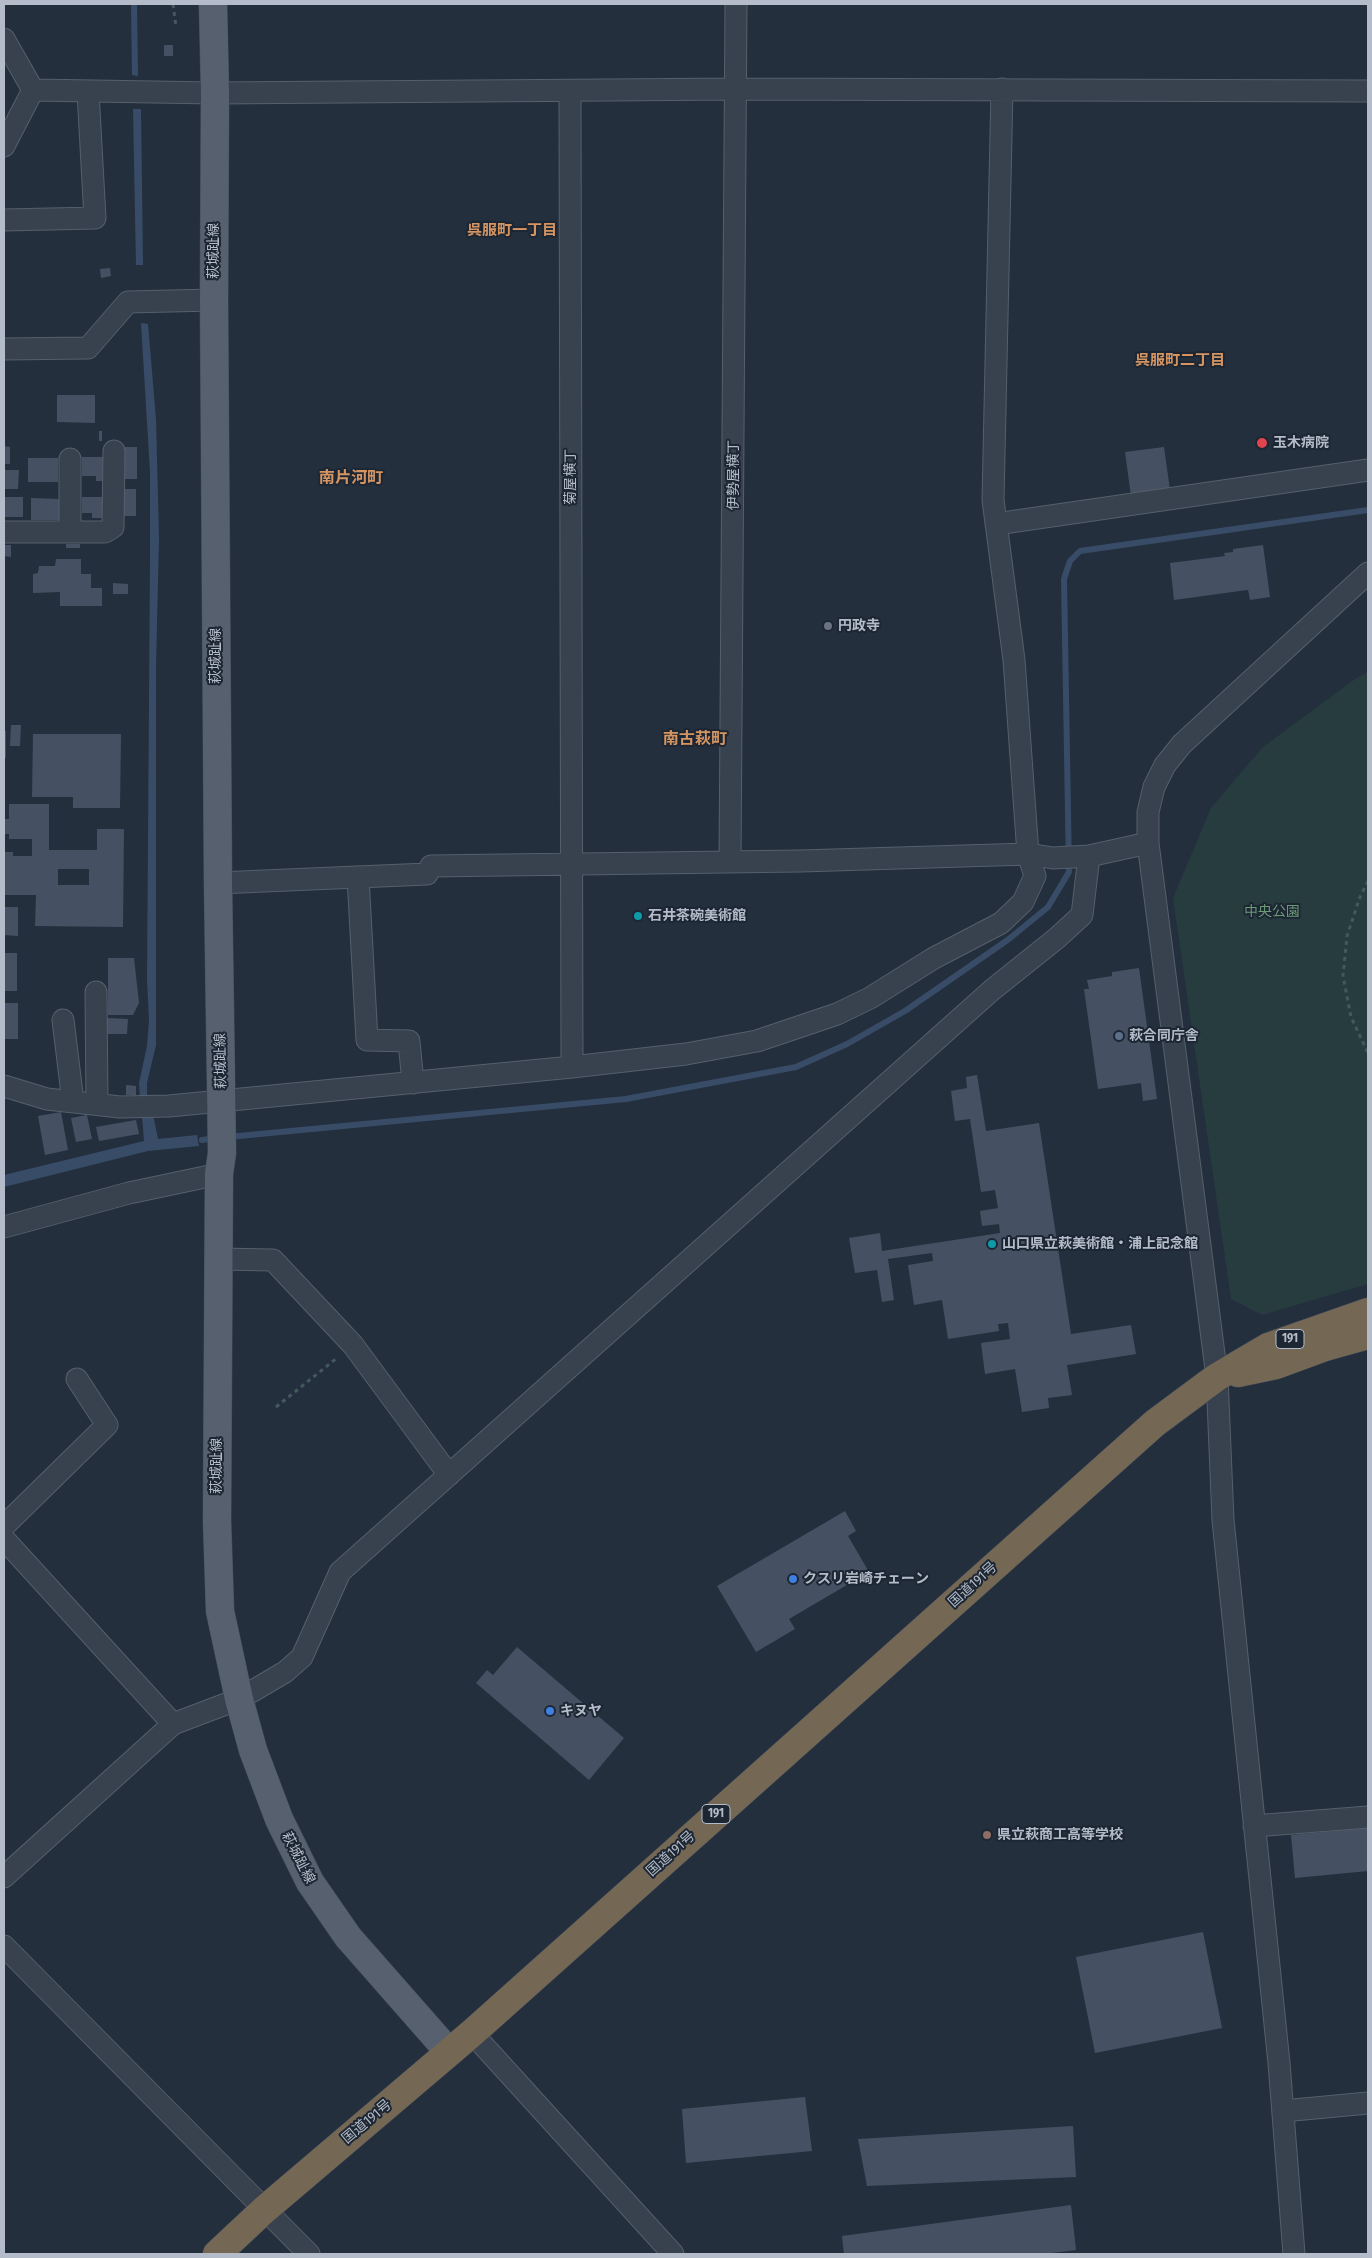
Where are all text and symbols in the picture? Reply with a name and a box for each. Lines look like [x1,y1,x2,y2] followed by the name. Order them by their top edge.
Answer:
[467,222,557,240] district label: 呉服町一丁目
[206,223,222,279] street label: 萩城趾線
[1135,352,1225,370] district label: 呉服町二丁目
[1273,435,1329,451] place label: 玉木病院
[1255,436,1269,450] marker: 玉木病院
[726,440,742,510] street label: 伊勢屋横丁
[563,449,579,505] street label: 菊屋横丁
[319,469,383,489] district label: 南片河町
[838,618,880,634] place label: 円政寺
[822,620,834,632] marker: 円政寺
[208,628,224,684] street label: 萩城趾線
[663,730,727,750] district label: 南古萩町
[1244,904,1300,920] park label: 中央公園
[648,908,746,924] place label: 石井茶碗美術館
[632,910,644,922] marker: 石井茶碗美術館
[1129,1028,1199,1044] place label: 萩合同庁舎
[1113,1030,1125,1042] marker: 萩合同庁舎
[212,1033,230,1089] street label: 萩城趾線
[1002,1236,1198,1252] place label: 山口県立萩美術館・浦上記念館
[986,1238,998,1250] marker: 山口県立萩美術館・浦上記念館
[1276,1330,1304,1348] road number: 191
[209,1438,225,1494] street label: 萩城趾線
[945,1559,1001,1611] street label: 国道191号
[803,1571,929,1587] place label: クスリ岩崎チェーン
[787,1573,799,1585] marker: クスリ岩崎チェーン
[560,1703,602,1719] place label: キヌヤ
[544,1705,556,1717] marker: キヌヤ
[702,1805,730,1824] road number: 191
[997,1827,1123,1843] place label: 県立萩商工高等学校
[643,1828,699,1880] street label: 国道191号
[278,1829,318,1887] street label: 萩城趾線
[981,1829,993,1841] marker: 県立萩商工高等学校
[339,2096,395,2148] street label: 国道191号

